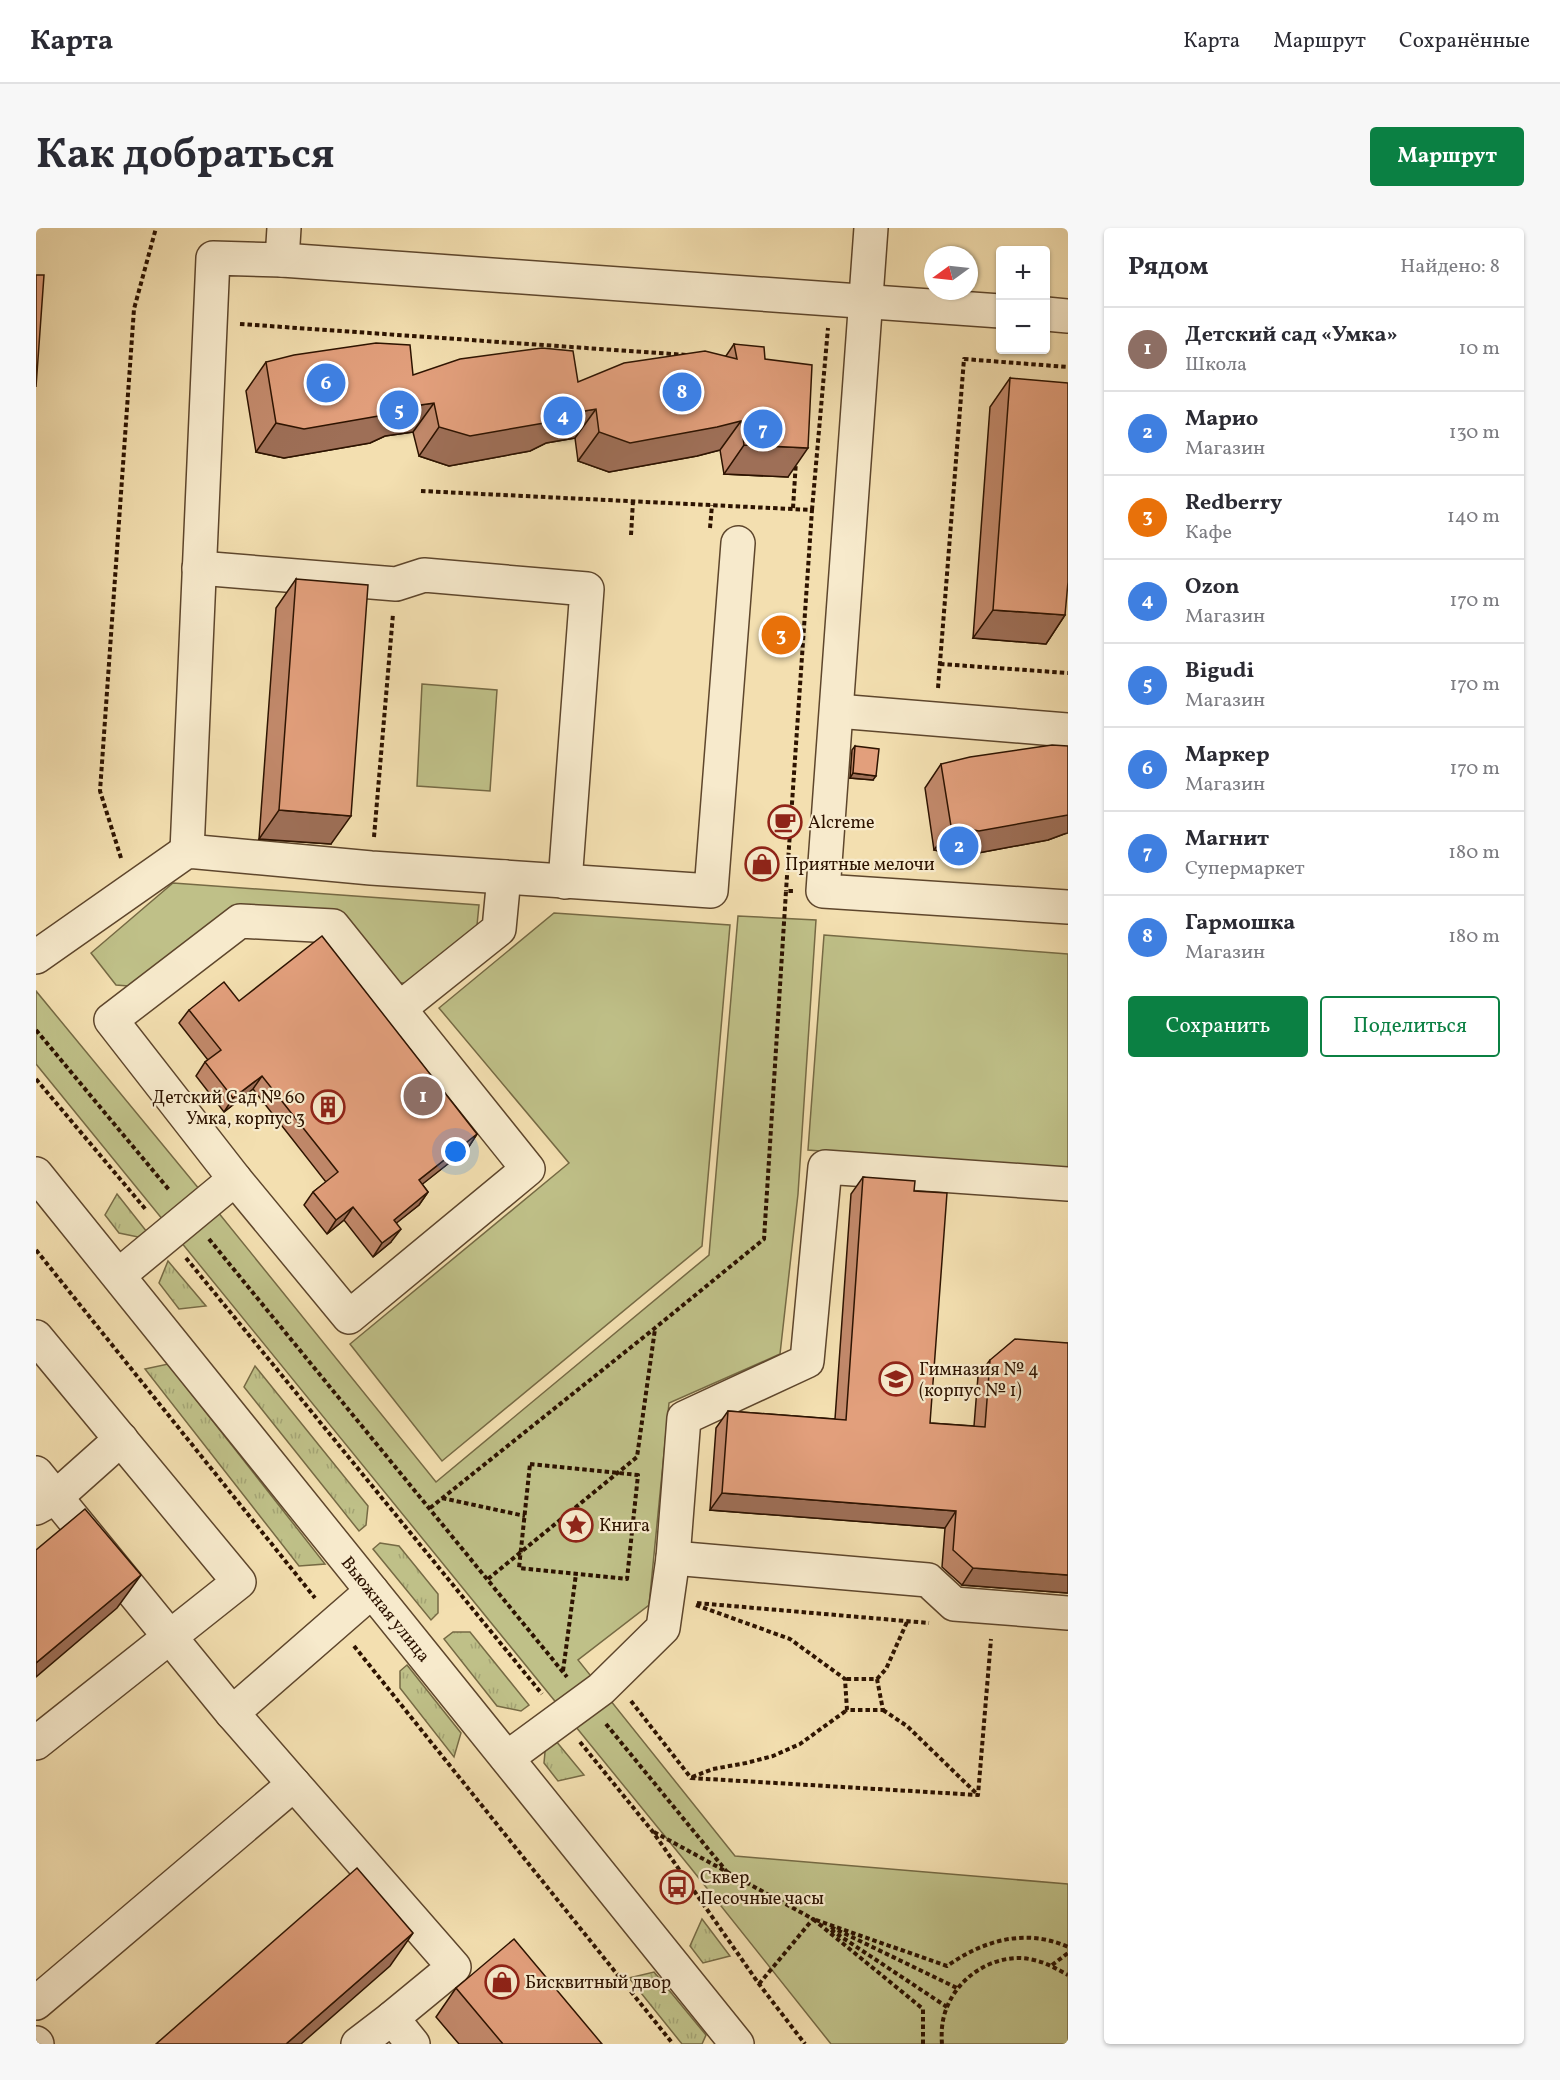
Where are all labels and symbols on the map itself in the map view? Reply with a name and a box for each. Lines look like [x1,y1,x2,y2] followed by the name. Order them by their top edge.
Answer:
[924,246,978,300] north arrow
[306,360,346,406] pin: 6
[662,370,702,414] pin: 8
[380,388,418,432] pin: 5
[544,394,582,438] pin: 4
[744,406,782,452] pin: 7
[762,612,800,658] pin: 3
[767,804,803,840] cafe icon: Alcreme
[808,811,875,836] place label: Alcreme
[940,824,978,868] pin: 2
[744,846,780,882] shop icon: Приятные мелочи
[785,853,935,878] place label: Приятные мелочи
[404,1074,442,1118] pin: 1
[152,1086,305,1132] place label: Детский Сад № 60 Умка, корпус 3
[310,1089,346,1125] building icon: Детский Сад № 60 Умка, корпус 3
[441,1137,470,1166] your location
[919,1358,1039,1404] place label: Гимназия № 4 (корпус № 1)
[878,1361,914,1397] school or university icon: Гимназия № 4 (корпус № 1)
[558,1507,594,1543] place icon: Книга
[599,1514,650,1539] place label: Книга
[334,1552,435,1668] street label: Вьюжная улица
[700,1866,824,1912] place label: Сквер Песочные часы
[659,1869,695,1905] bus stop icon: Сквер Песочные часы
[484,1964,520,2000] shop icon: Бисквитный двор
[525,1971,671,1996] place label: Бисквитный двор

